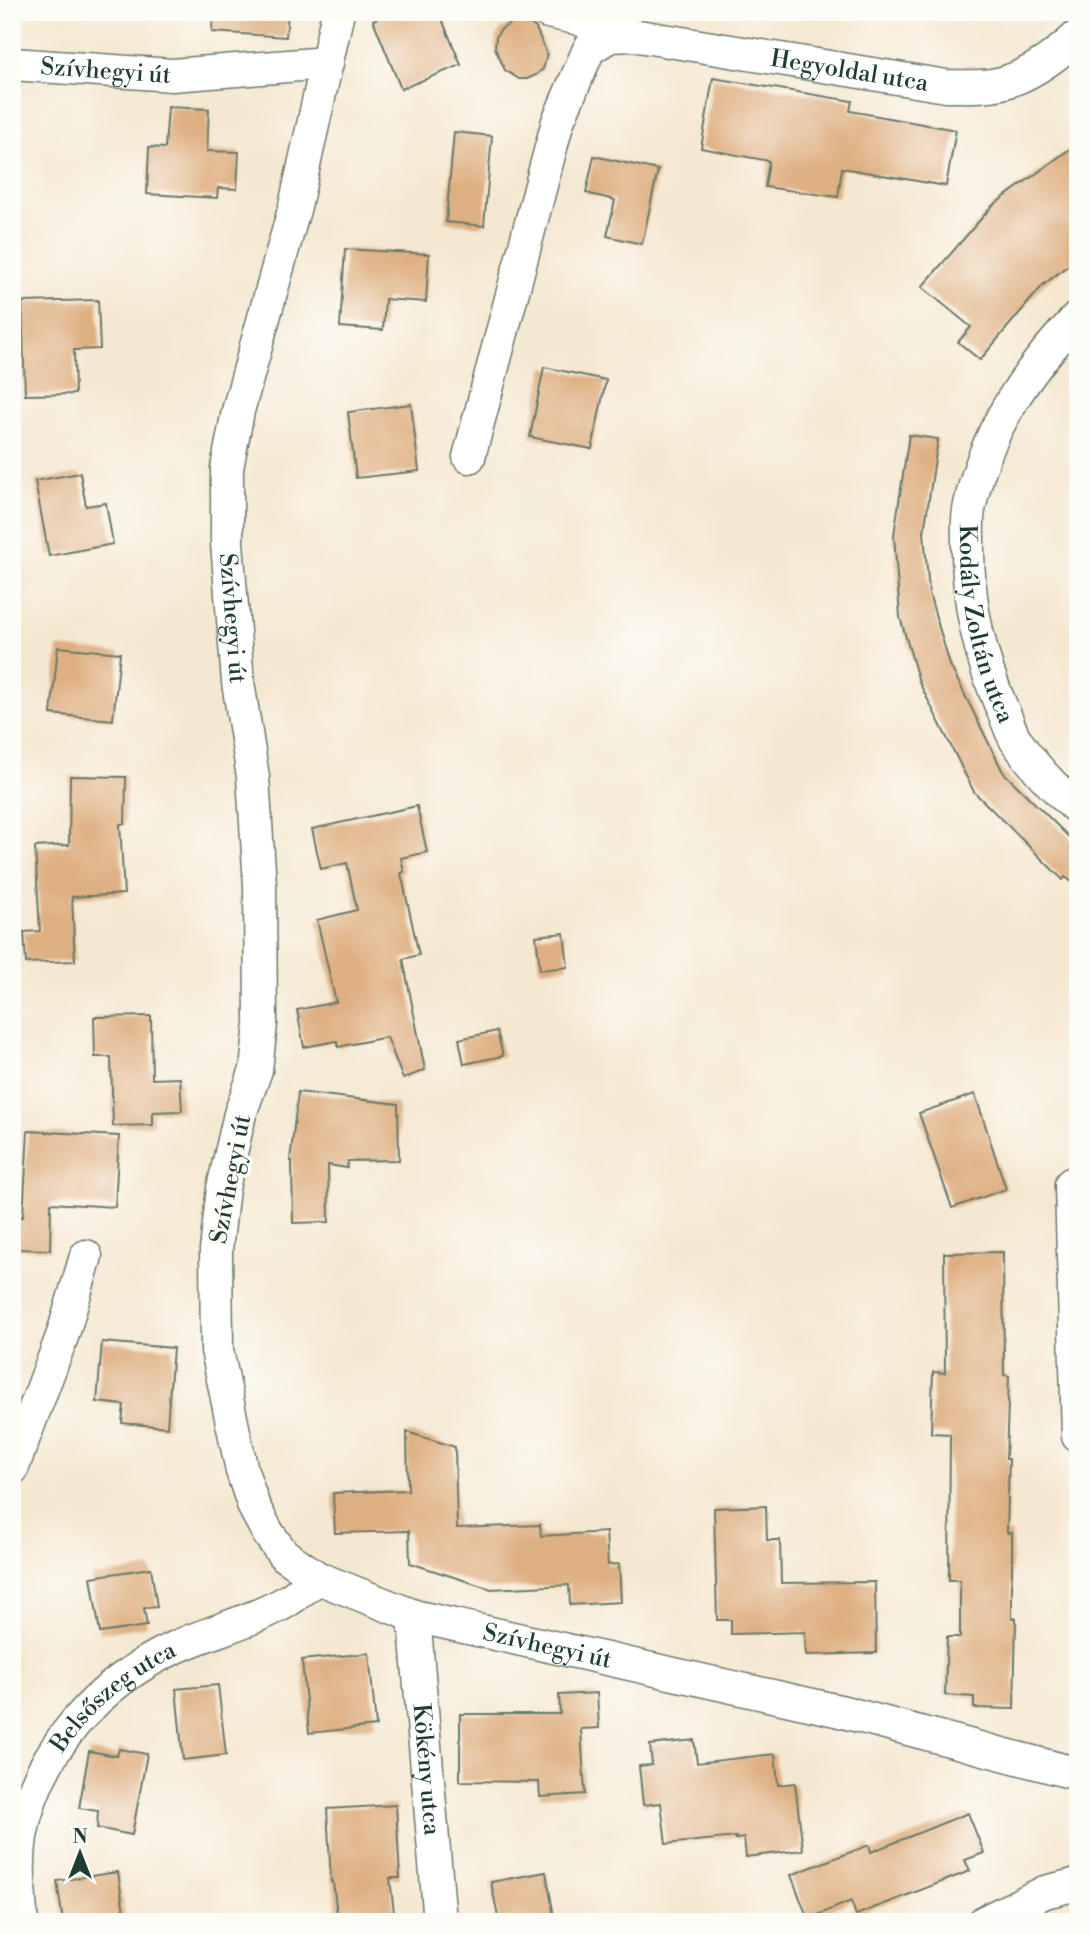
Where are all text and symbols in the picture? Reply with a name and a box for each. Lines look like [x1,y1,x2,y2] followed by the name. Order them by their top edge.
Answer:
[768,44,931,99] street label: Hegyoldal utca
[39,52,172,91] street label: Szívhegyi út
[952,524,1021,729] street label: Kodály Zoltán utca
[212,552,252,685] street label: Szívhegyi út
[204,1112,258,1246] street label: Szívhegyi út
[480,1618,615,1676] street label: Szívhegyi út
[43,1635,182,1759] street label: Belsőszeg utca
[405,1702,447,1838] street label: Kökény utca
[46,1818,116,1888] north arrow
[72,1825,88,1849] text: N

